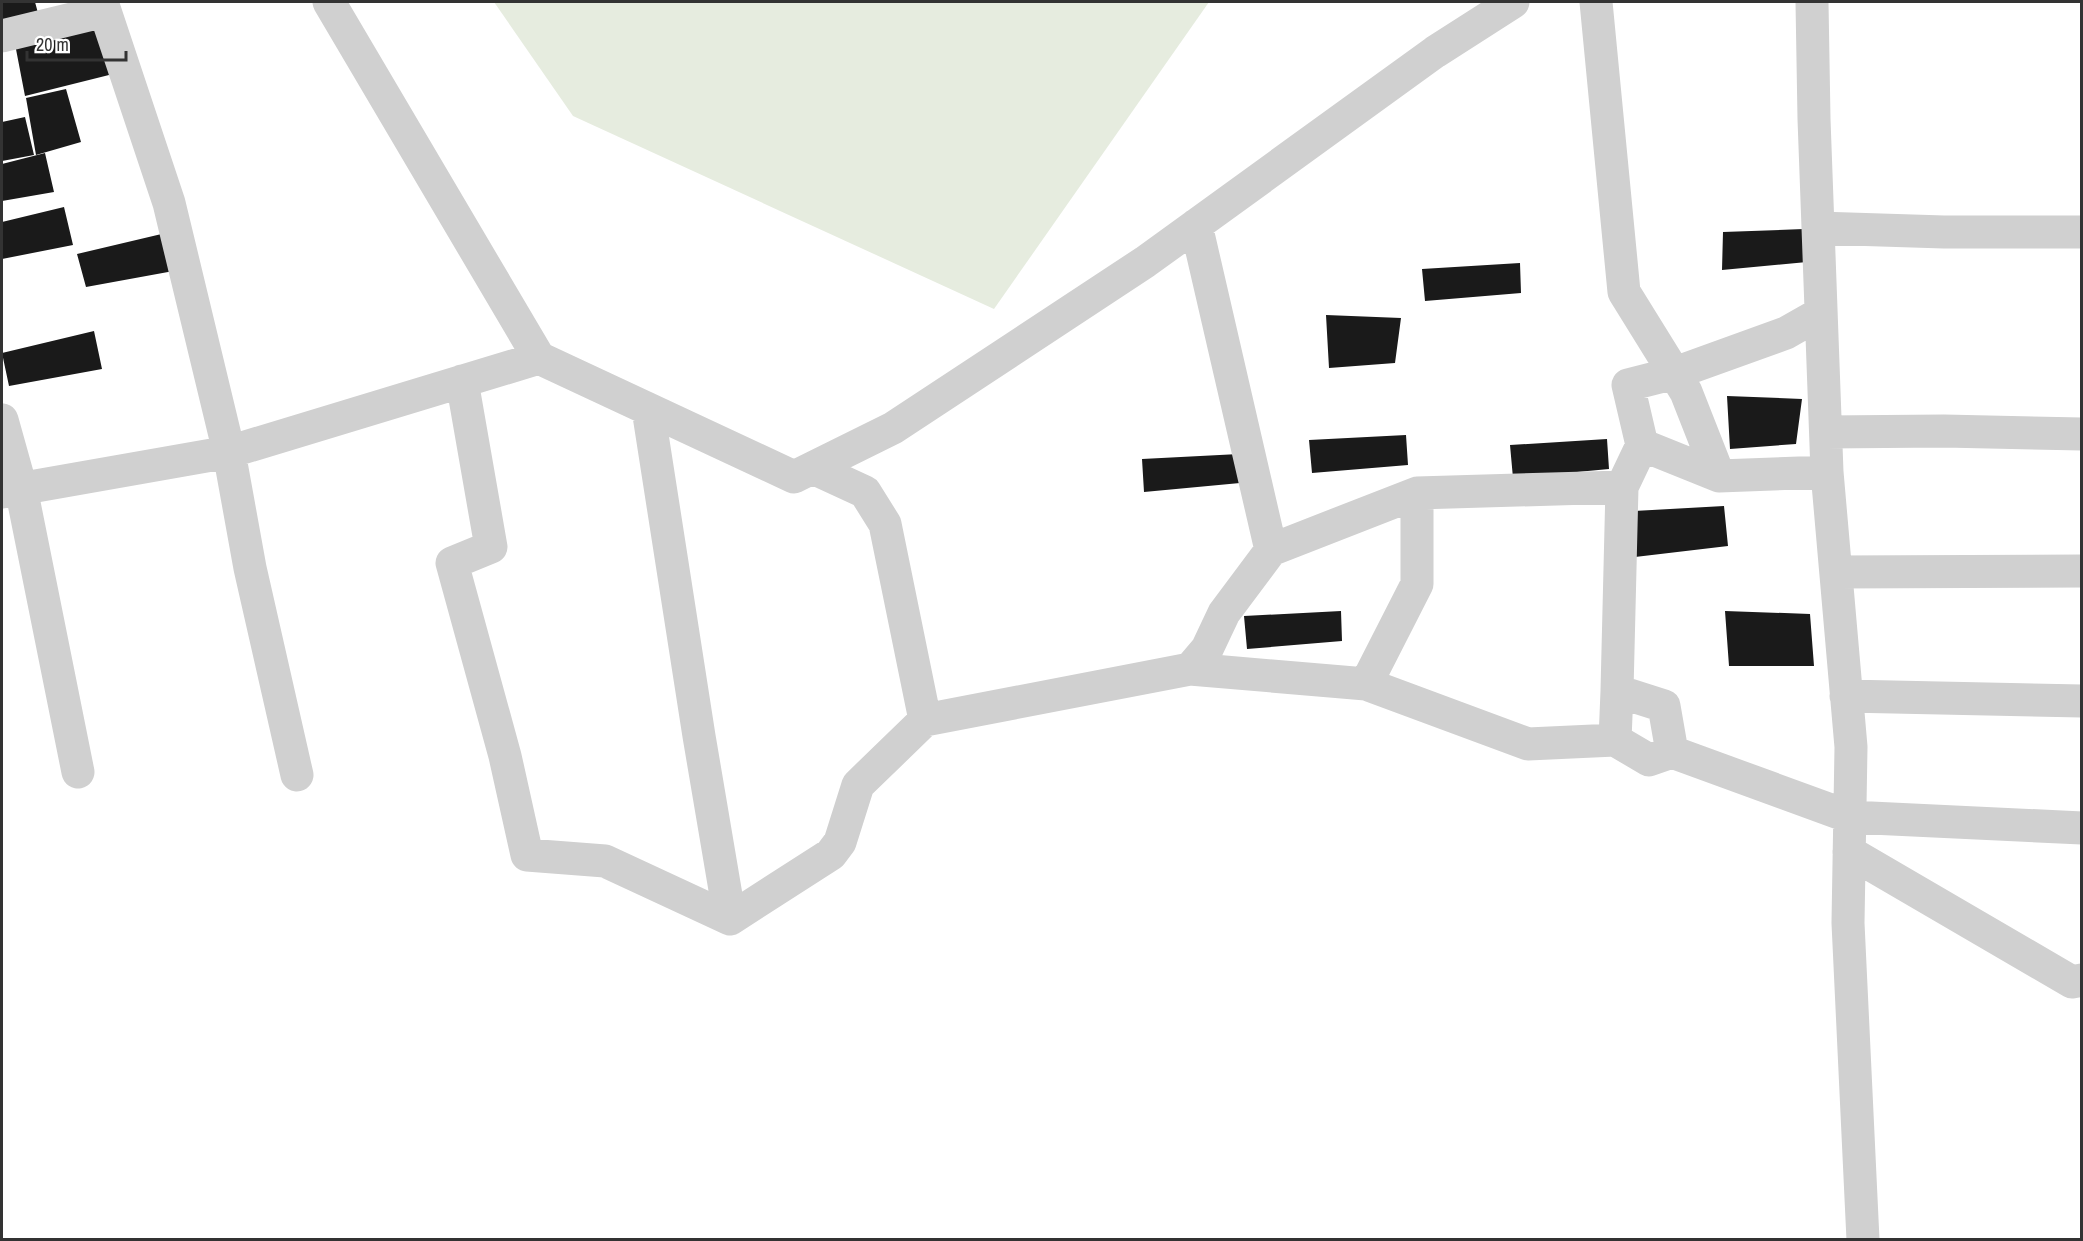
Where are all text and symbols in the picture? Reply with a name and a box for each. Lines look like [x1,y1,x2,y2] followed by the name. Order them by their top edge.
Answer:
[27,24,126,62] scale bar
[36,32,69,57] text: 20 m

